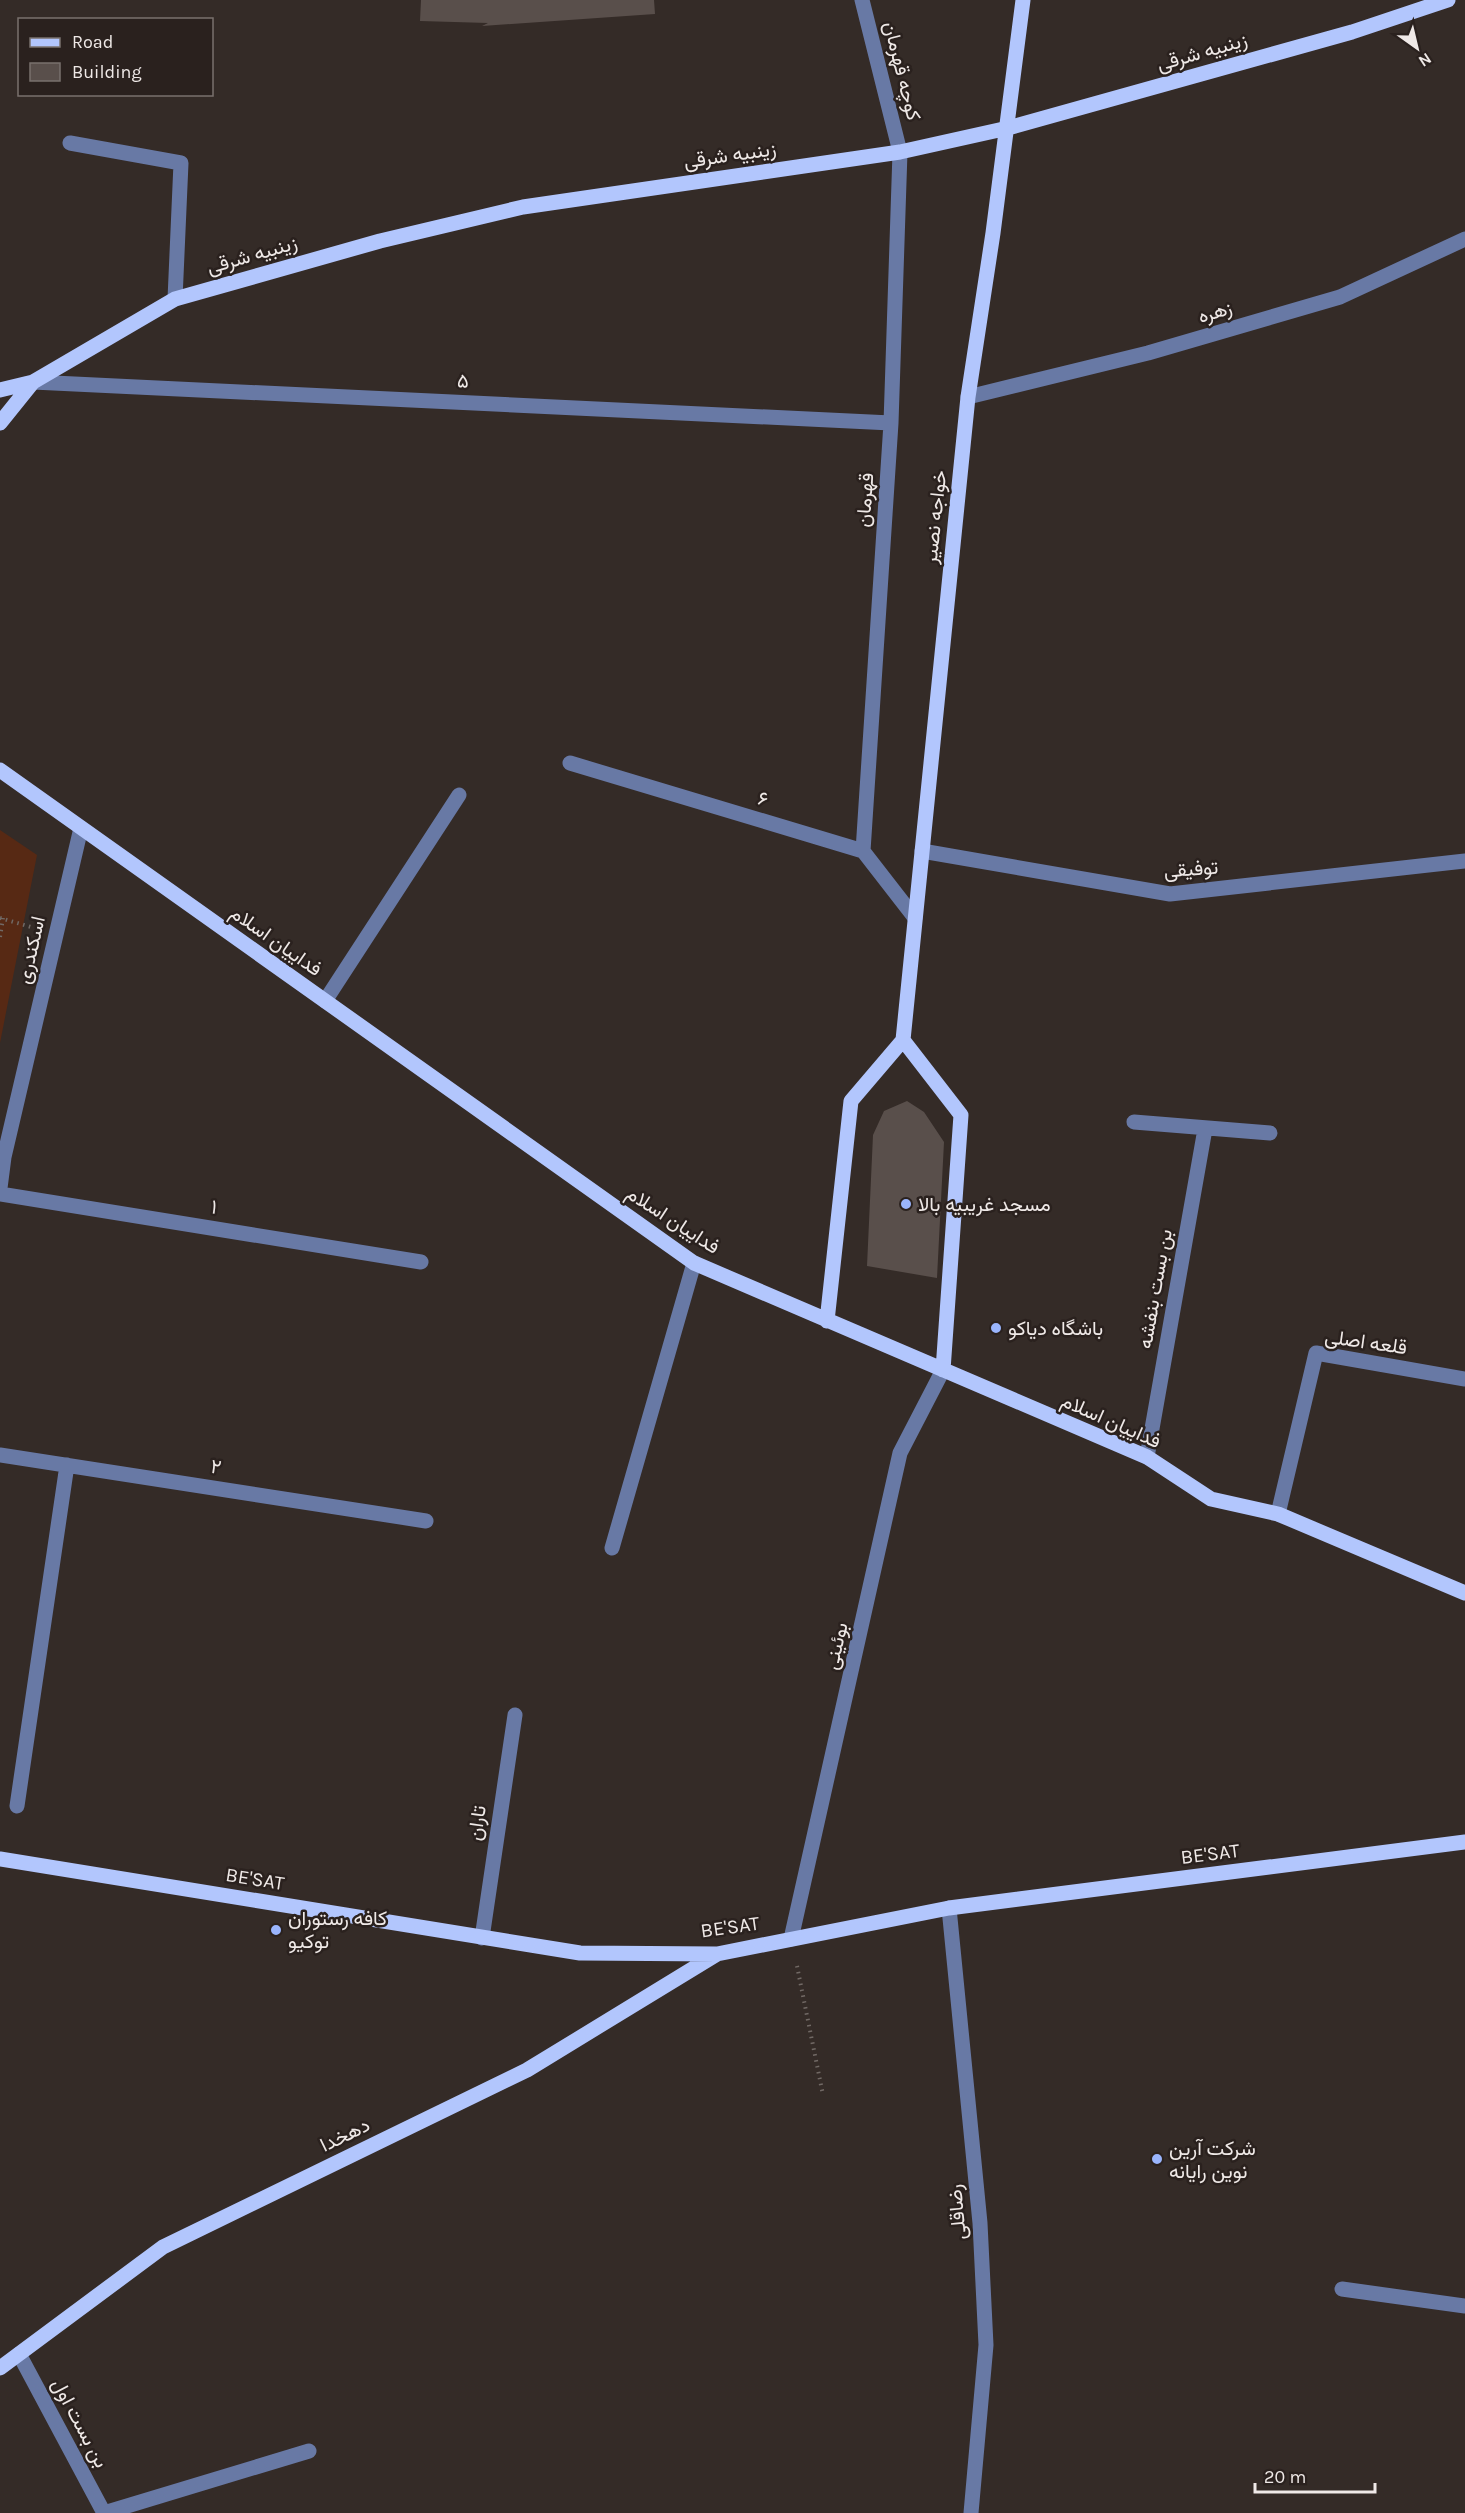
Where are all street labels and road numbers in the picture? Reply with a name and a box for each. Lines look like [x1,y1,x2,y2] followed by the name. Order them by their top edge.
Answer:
[877,19,925,123] street label: کوچه قهرمان
[1154,28,1250,77] street label: زینبیه شرقی
[682,137,778,174] street label: زینبیه شرقی
[204,231,300,280] street label: زینبیه شرقی
[1195,296,1235,329] street label: زهره
[457,369,469,393] street label: ۵
[919,469,952,566] street label: خواجه نصیر
[852,472,879,528] street label: قهرمان
[755,787,771,811] street label: ۶
[1163,856,1219,883] street label: توفیقی
[225,901,326,982] street label: فداییان اسلام
[12,914,51,986] street label: اسکندری
[622,1181,724,1259] street label: فداییان اسلام
[209,1195,219,1219] street label: ۱
[1133,1227,1177,1351] street label: بن بست بنفشه
[1323,1325,1409,1359] street label: قلعه اصلی
[1057,1389,1164,1454] street label: فداییان اسلام
[209,1455,223,1479] street label: ۲
[819,1620,854,1672] street label: بوئینی
[463,1804,492,1842] street label: تاران
[1179,1839,1241,1869] street label: BE'SAT
[224,1863,286,1895] street label: BE'SAT
[699,1911,761,1943] street label: BE'SAT
[316,2113,374,2157] street label: دهخدا
[943,2183,972,2241] street label: رضاقلی
[46,2375,113,2472] street label: بن بست اول

